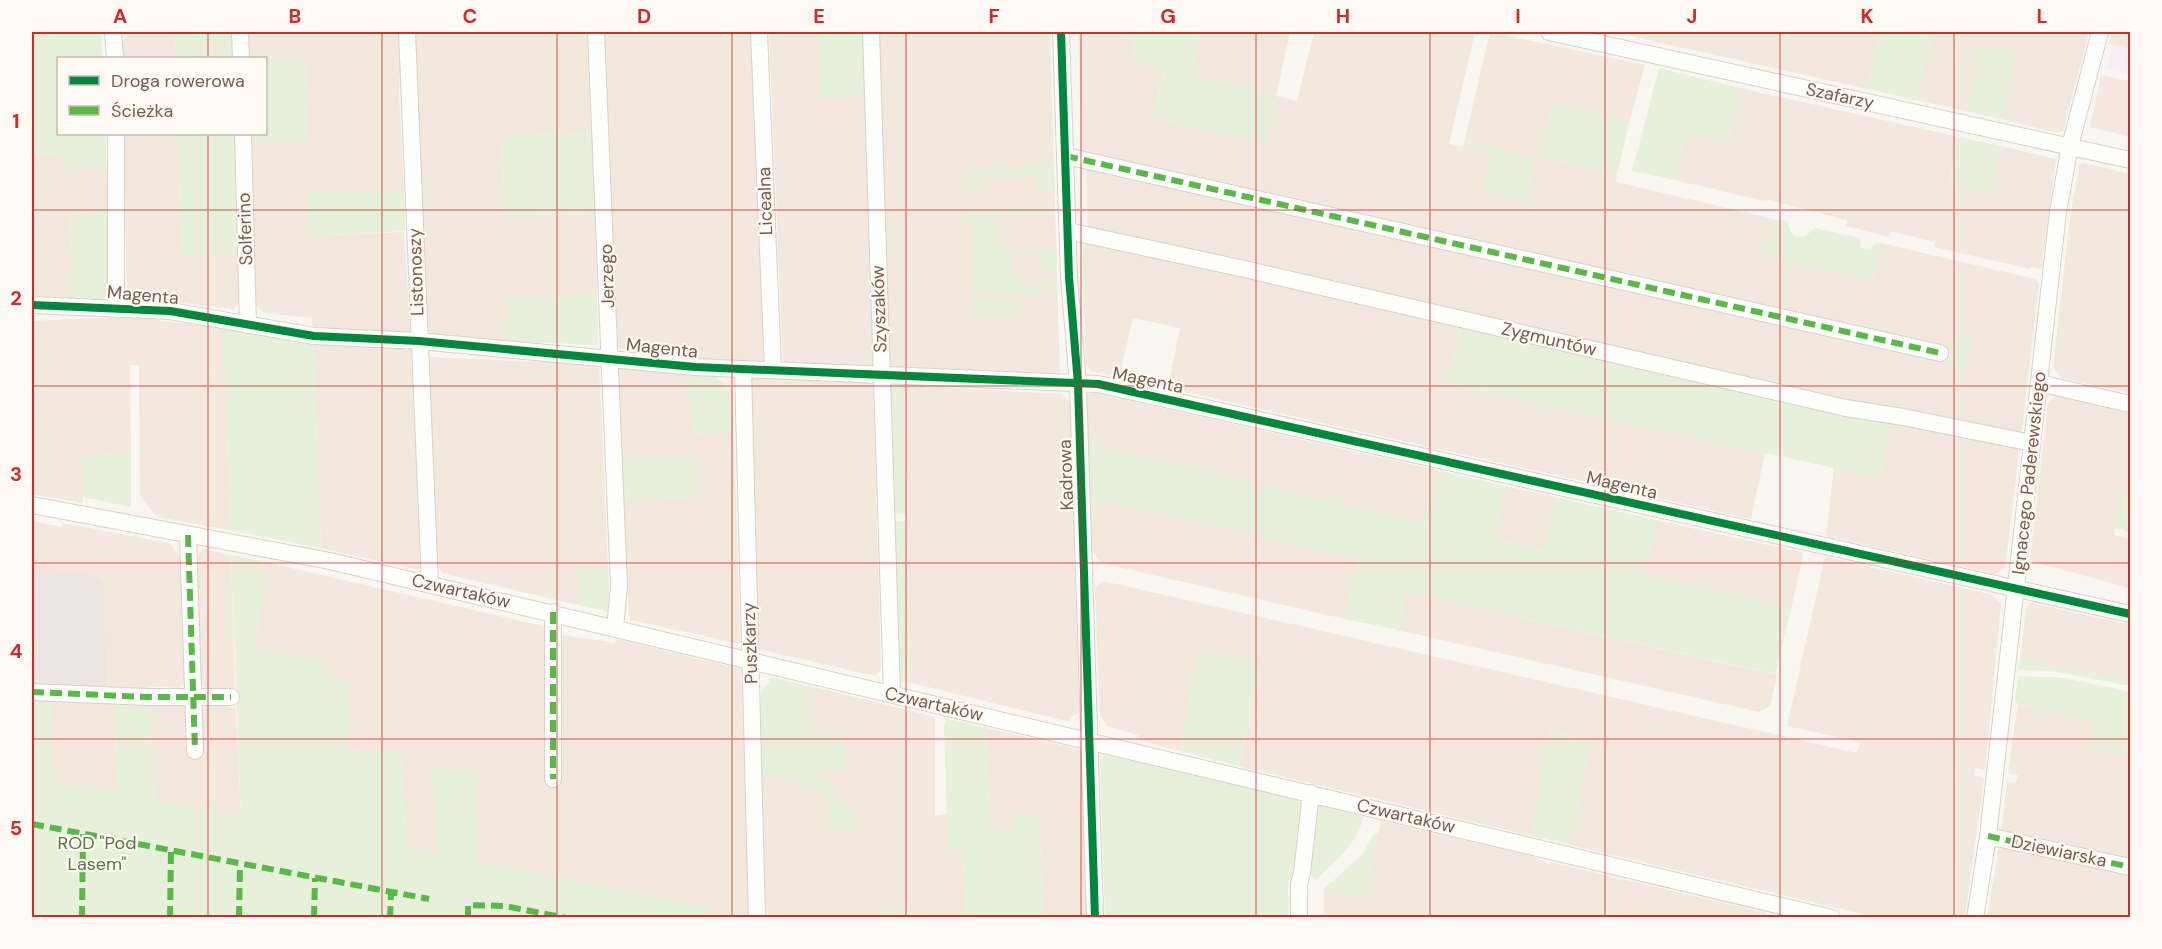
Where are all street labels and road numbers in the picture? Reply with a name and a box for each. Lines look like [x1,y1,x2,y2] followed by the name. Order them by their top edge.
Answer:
[1804,77,1876,115] street label: Szafarzy
[752,166,778,236] street label: Licealna
[232,192,258,266] street label: Solferino
[402,227,430,317] street label: Listonoszy
[594,243,620,309] street label: Jerzego
[865,264,893,353] street label: Szyszaków
[106,280,180,310] street label: Magenta
[1499,316,1599,362] street label: Zygmuntów
[625,332,699,364] street label: Magenta
[1110,361,1186,399] street label: Magenta
[2006,370,2052,576] street label: Ignacego Paderewskiego
[1053,439,1079,511] street label: Kadrowa
[1584,465,1660,505] street label: Magenta
[409,568,513,614] street label: Czwartaków
[737,602,763,684] street label: Puszkarzy
[882,681,986,727] street label: Czwartaków
[1354,793,1458,839] street label: Czwartaków
[2009,829,2109,873] street label: Dziewiarska

